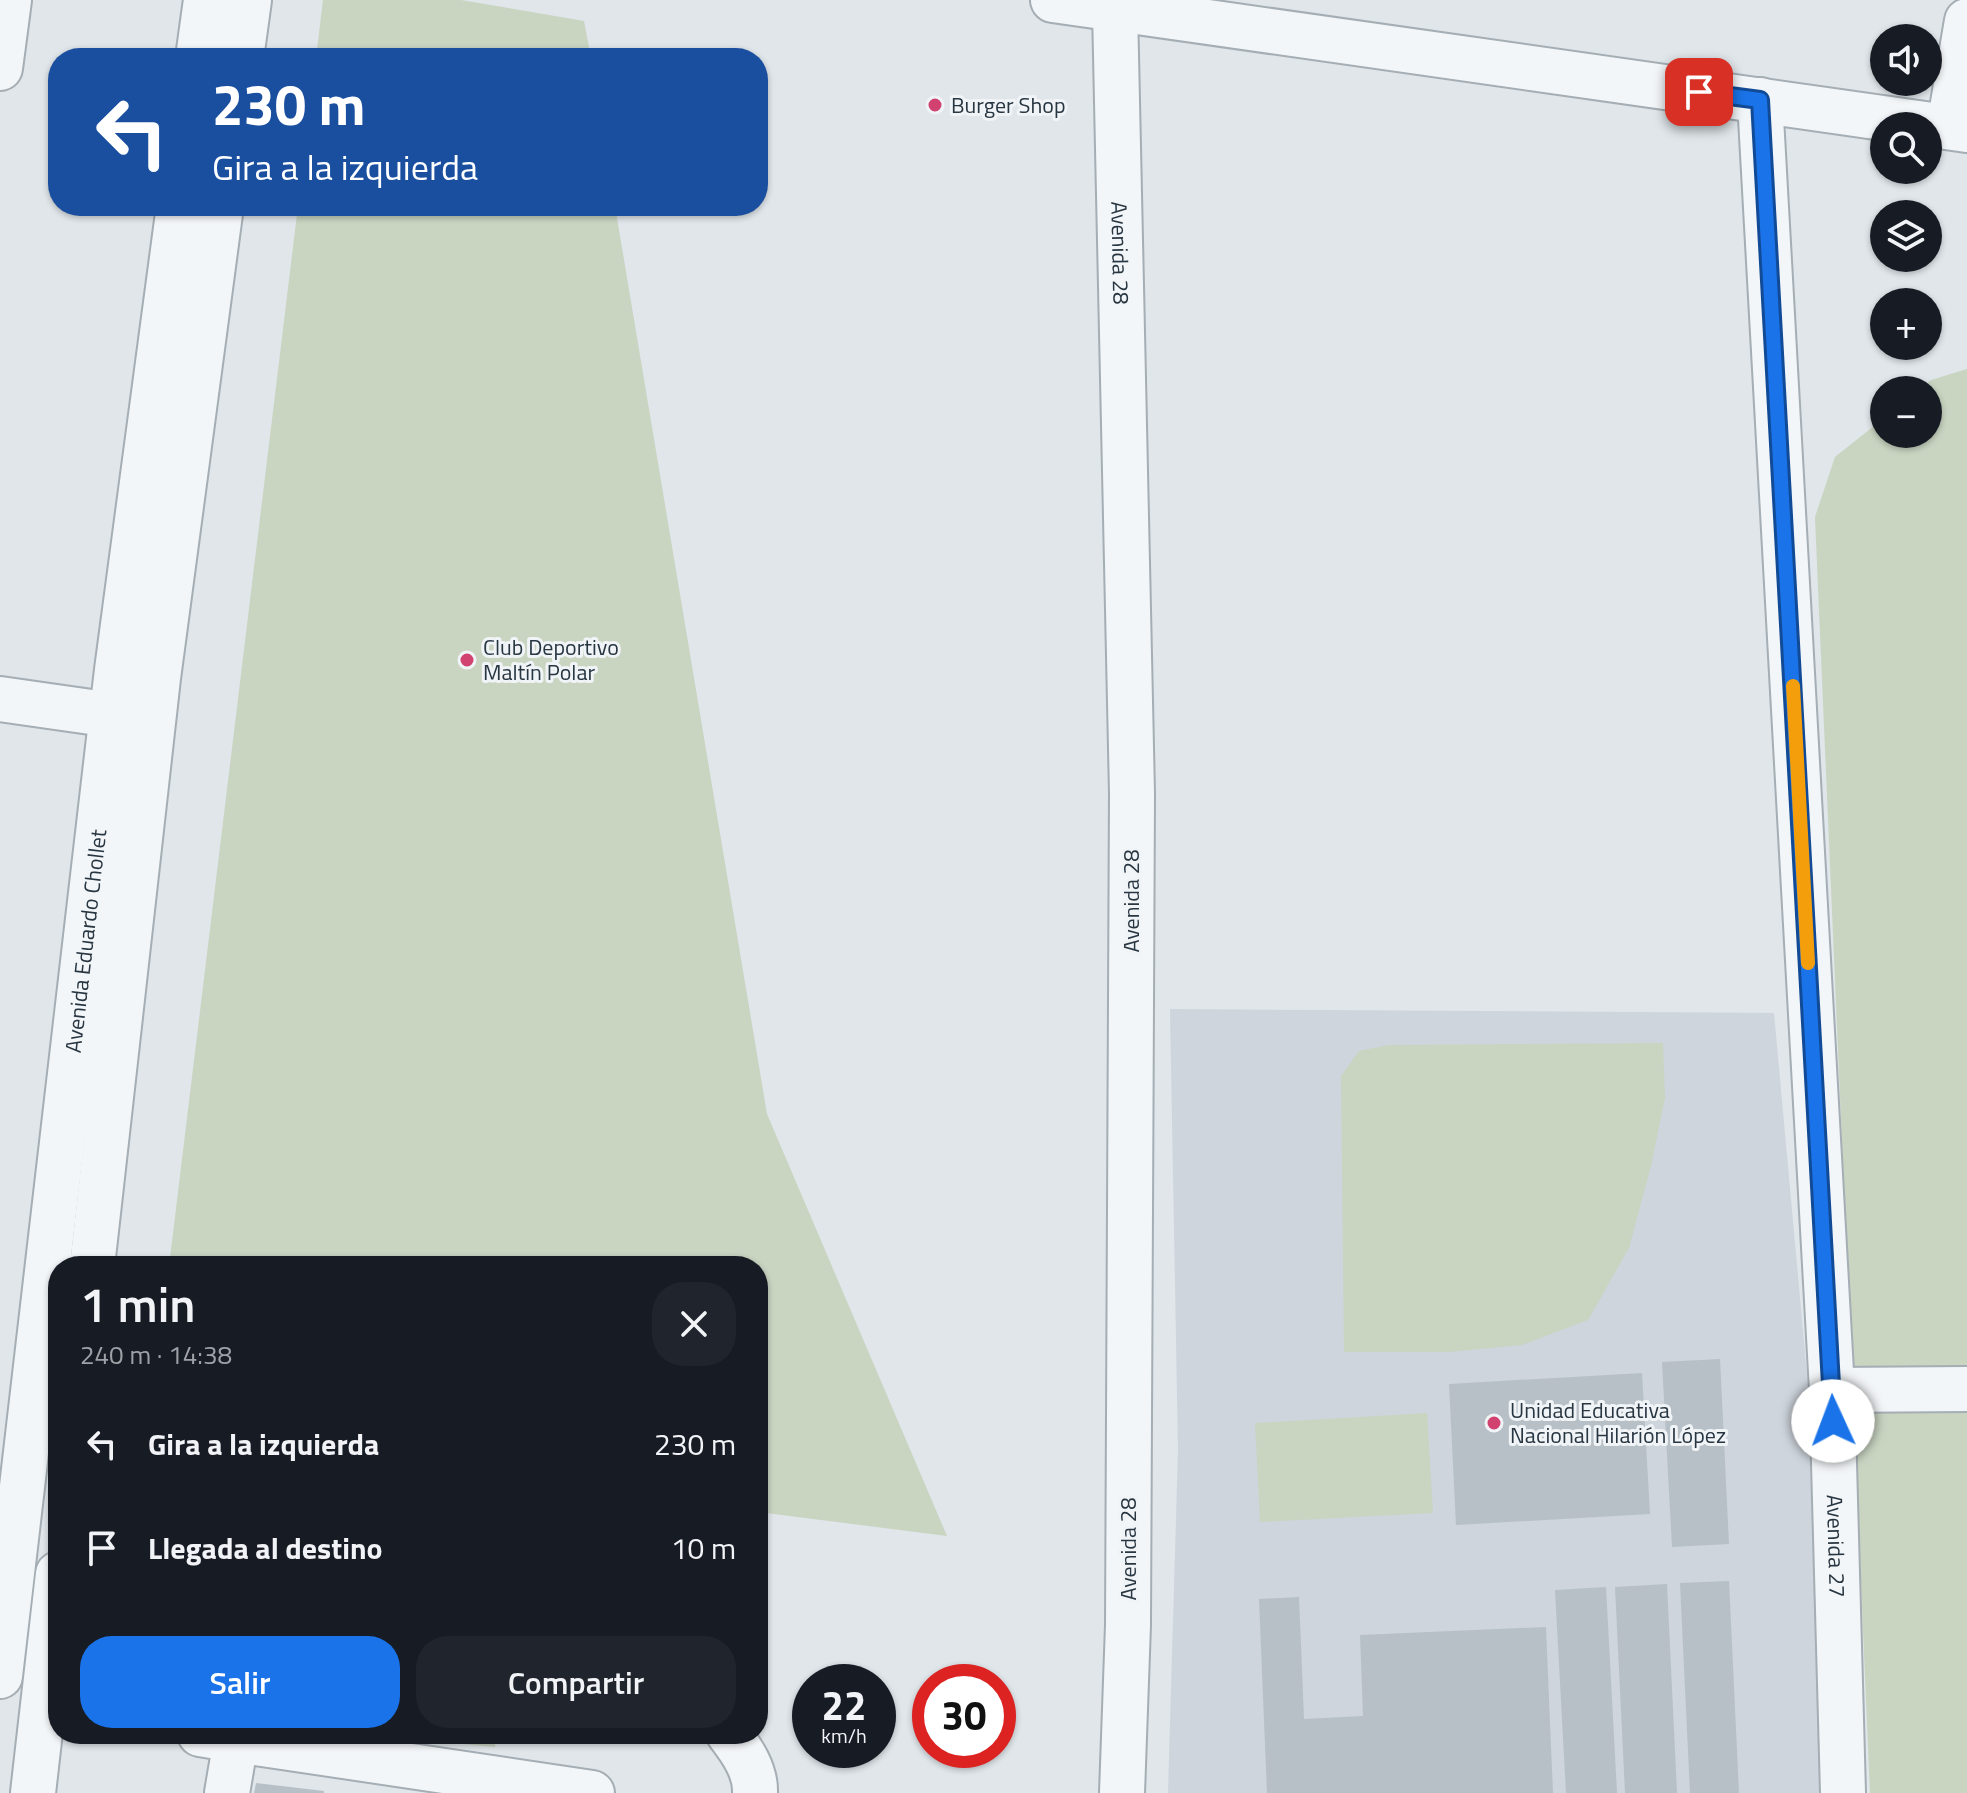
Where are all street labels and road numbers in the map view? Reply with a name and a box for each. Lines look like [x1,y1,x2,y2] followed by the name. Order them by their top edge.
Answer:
[1102,201,1138,305] street label: Avenida 28
[56,827,115,1054] street label: Avenida Eduardo Chollet
[1114,850,1148,952] street label: Avenida 28
[1818,1494,1855,1598] street label: Avenida 27
[1111,1498,1145,1600] street label: Avenida 28

